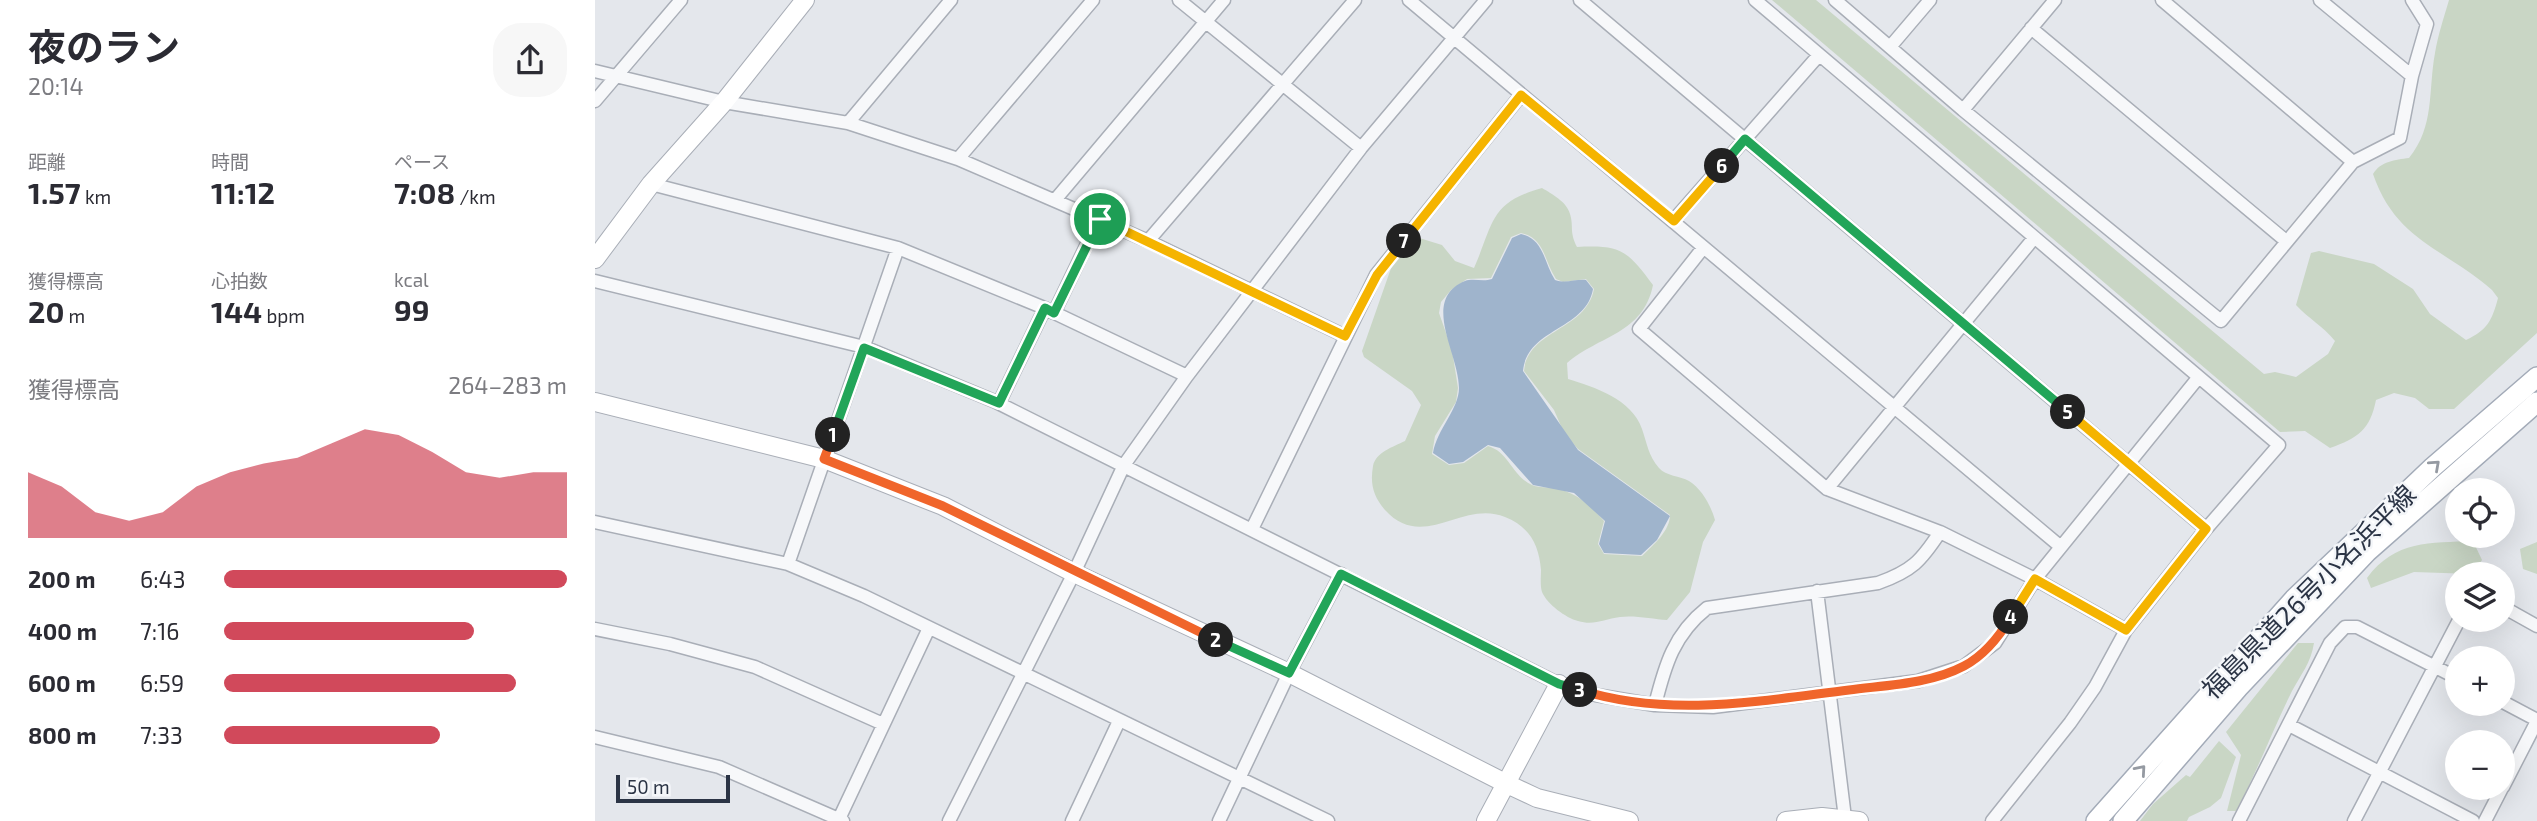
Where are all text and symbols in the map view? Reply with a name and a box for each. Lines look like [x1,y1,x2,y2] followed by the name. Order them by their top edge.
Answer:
[28,23,180,69] text: 夜のラン
[493,23,567,97] button: share
[28,72,84,100] text: 20:14
[1705,148,1739,184] pin: 6
[28,150,66,173] text: 距離
[211,150,249,173] text: 時間
[394,150,450,173] text: ペース
[1716,154,1727,177] text: 6
[28,174,81,210] text: 1.57
[211,174,275,210] text: 11:12
[394,174,455,210] text: 7:08
[81,185,111,208] text: km
[455,185,496,208] text: /km
[1070,189,1130,249] pin
[1081,200,1119,238] icon: arrive
[1387,224,1421,258] pin: 7
[1398,229,1409,252] text: 7
[394,268,429,291] text: kcal
[28,269,104,292] text: 獲得標高
[211,269,268,292] text: 心拍数
[394,291,429,327] text: 99
[28,293,64,329] text: 20
[211,293,262,329] text: 144
[64,304,85,327] text: m
[262,304,305,327] text: bpm
[448,371,567,399] text: 264–283 m
[28,375,120,403] text: 獲得標高
[2051,394,2085,430] pin: 5
[2062,400,2073,423] text: 5
[815,418,851,452] pin: 1
[828,423,837,446] text: 1
[2427,461,2440,474] one-way arrow
[2195,478,2421,704] street label: 福島県道26号小名浜平線
[2445,478,2515,800] map controls
[2445,478,2515,548] button: locate
[2445,562,2515,632] button: layers
[28,565,96,593] text: 200 m
[140,565,186,593] text: 6:43
[1993,600,2029,634] pin: 4
[2004,605,2017,628] text: 4
[28,617,97,645] text: 400 m
[140,617,180,645] text: 7:16
[1199,622,1233,658] pin: 2
[1210,628,1221,651] text: 2
[2445,646,2515,716] button: +
[28,669,96,697] text: 600 m
[140,669,184,697] text: 6:59
[1563,672,1597,708] pin: 3
[1574,678,1585,701] text: 3
[28,721,97,749] text: 800 m
[140,721,183,749] text: 7:33
[2445,730,2515,800] button: −
[2133,765,2145,778] one-way arrow
[616,772,730,804] scale bar
[627,775,670,798] text: 50 m

